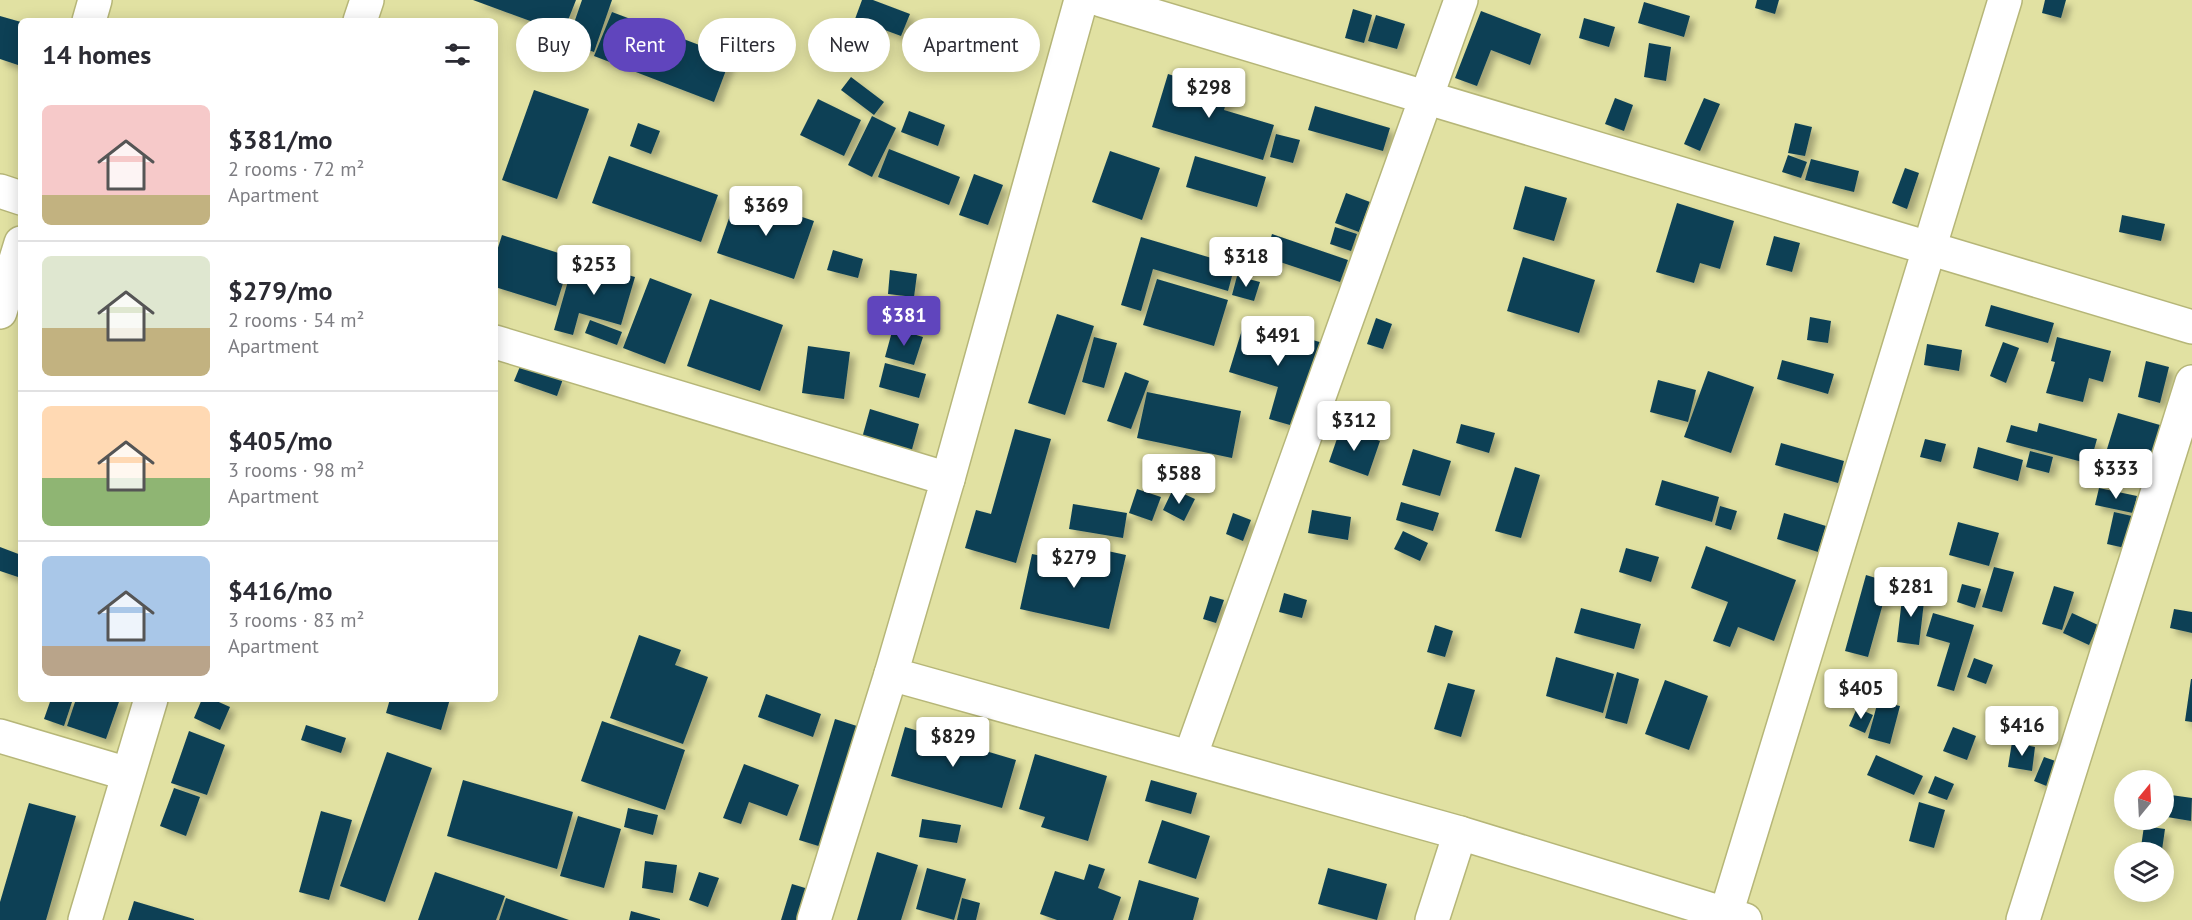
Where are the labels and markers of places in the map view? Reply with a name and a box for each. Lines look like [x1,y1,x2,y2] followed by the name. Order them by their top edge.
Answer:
[1173,68,1245,119] pin: $298
[730,186,802,237] pin: $369
[1210,237,1282,288] pin: $318
[558,245,630,296] pin: $253
[868,296,940,347] pin: $381
[1242,316,1314,367] pin: $491
[1318,401,1390,452] pin: $312
[2080,449,2152,500] pin: $333
[1143,454,1215,505] pin: $588
[1038,538,1110,589] pin: $279
[1875,567,1947,618] pin: $281
[1825,669,1897,720] pin: $405
[1986,706,2058,757] pin: $416
[917,717,989,768] pin: $829

